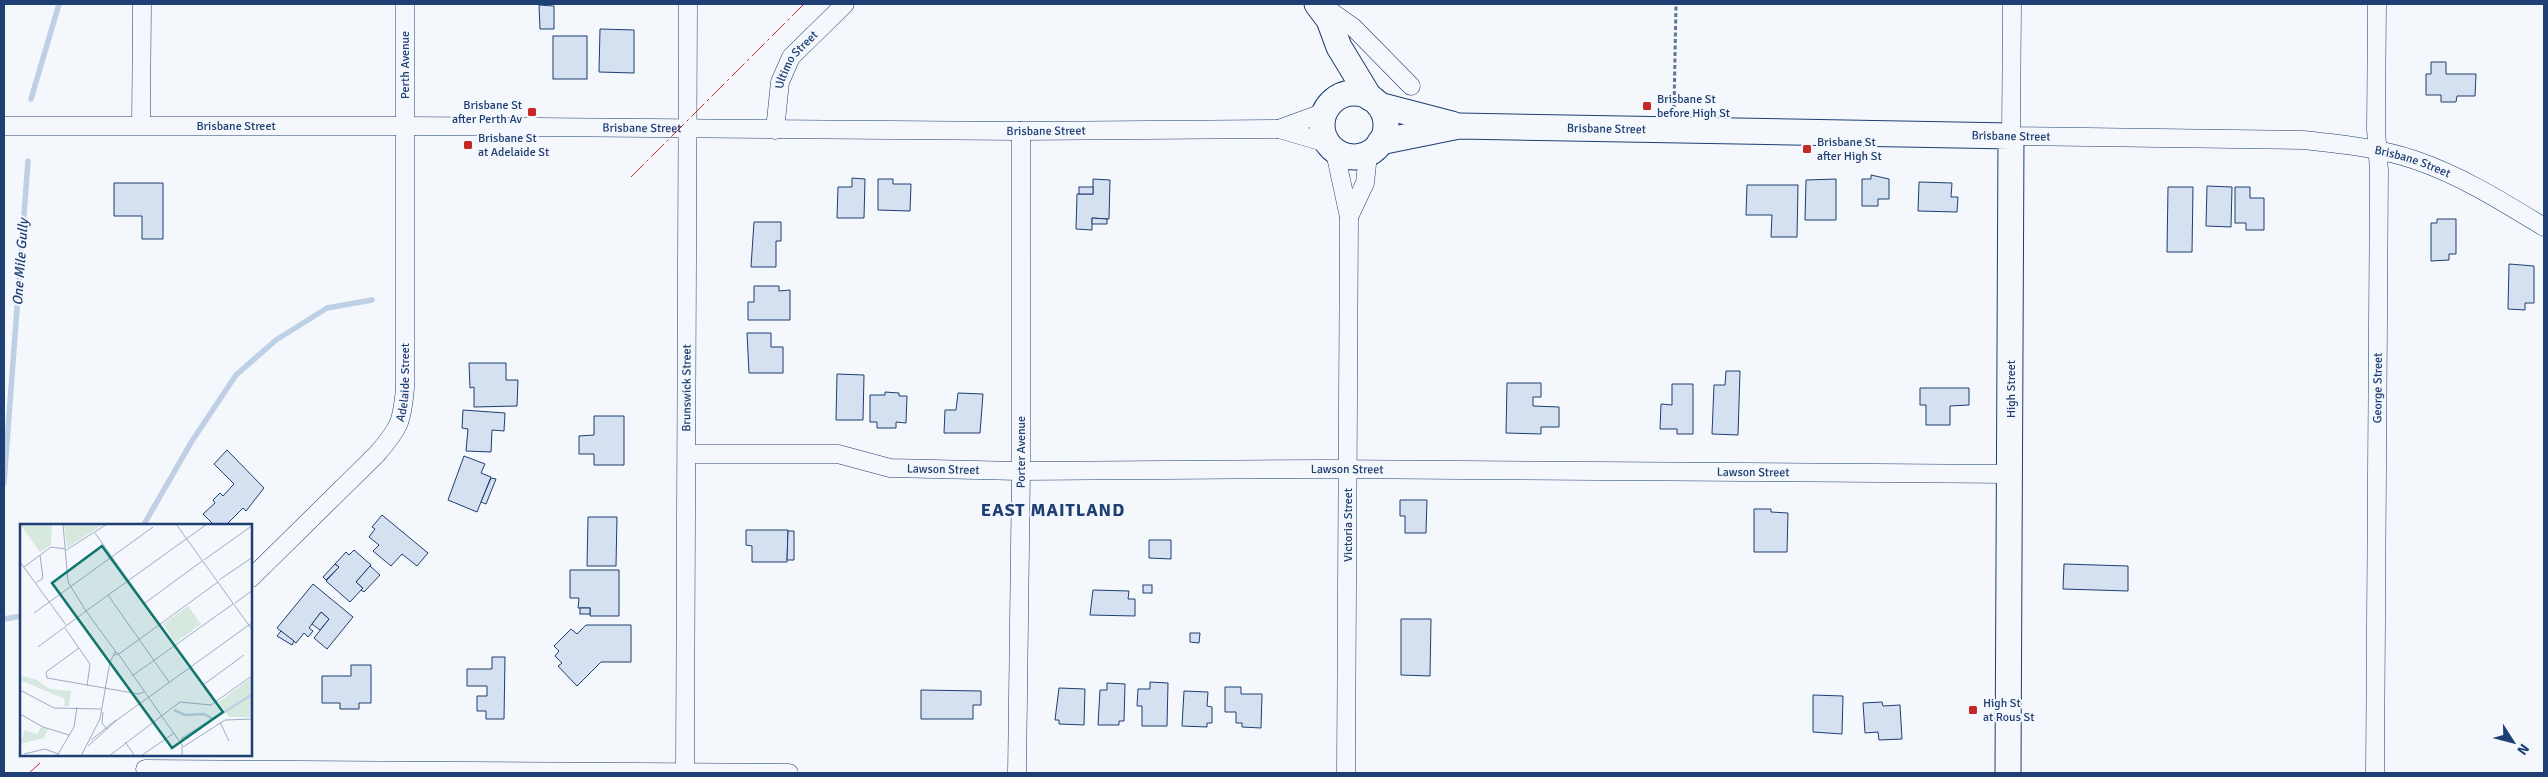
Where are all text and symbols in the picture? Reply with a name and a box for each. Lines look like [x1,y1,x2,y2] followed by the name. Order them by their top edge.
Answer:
[772,28,821,89] street label: Ultimo Street
[398,31,413,99] street label: Perth Avenue
[1657,92,1730,121] place label: Brisbane St before High St
[452,98,523,127] place label: Brisbane St after Perth Av
[1641,100,1653,112] marker: Brisbane St before High St
[526,106,538,118] marker: Brisbane St after Perth Av
[196,119,276,134] street label: Brisbane Street
[602,121,682,136] street label: Brisbane Street
[1567,121,1646,137] street label: Brisbane Street
[1006,123,1086,139] street label: Brisbane Street
[1971,128,2051,145] street label: Brisbane Street
[478,131,549,160] place label: Brisbane St at Adelaide St
[1817,135,1882,164] place label: Brisbane St after High St
[462,139,474,151] marker: Brisbane St at Adelaide St
[1801,143,1813,155] marker: Brisbane St after High St
[2373,143,2453,181] street label: Brisbane Street
[9,216,32,306] water label: One Mile Gully
[393,343,413,424] street label: Adelaide Street
[679,344,695,432] street label: Brunswick Street
[2370,353,2386,423] street label: George Street
[2004,360,2019,418] street label: High Street
[1014,416,1029,488] street label: Porter Avenue
[907,461,980,478] street label: Lawson Street
[1311,462,1384,477] street label: Lawson Street
[1717,465,1790,480] street label: Lawson Street
[1341,488,1356,562] street label: Victoria Street
[981,499,1125,521] district label: EAST MAITLAND
[20,524,252,757] inset map
[1983,696,2034,725] place label: High St at Rous St
[1967,704,1979,716] marker: High St at Rous St
[2488,717,2538,767] north arrow
[2513,740,2533,758] text: N

